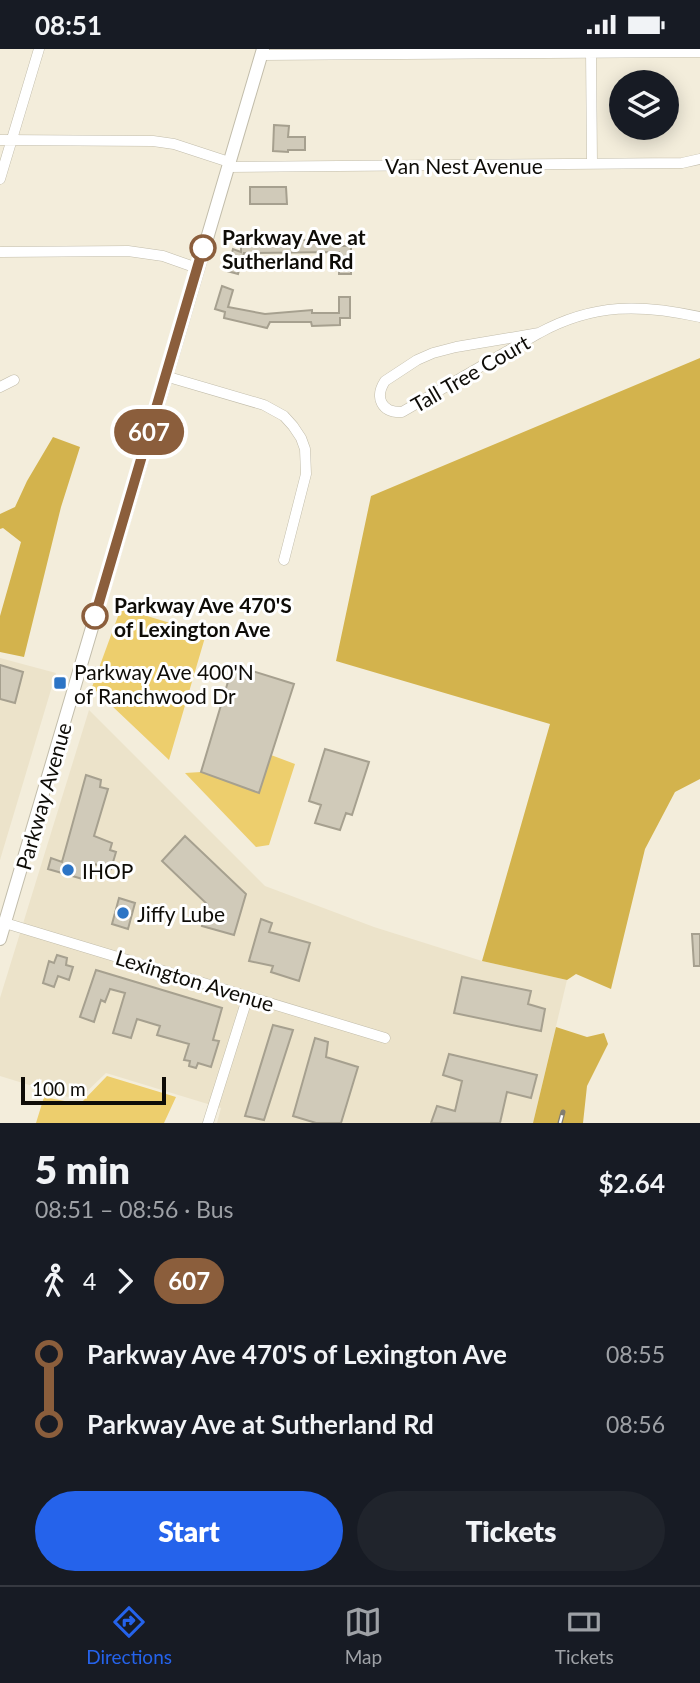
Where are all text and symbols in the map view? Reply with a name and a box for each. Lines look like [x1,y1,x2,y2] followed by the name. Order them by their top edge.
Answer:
[35,9,102,41] text: 08:51
[609,70,679,140] map controls
[609,70,679,140] button: layers
[385,153,543,178] street label: Van Nest Avenue
[222,224,366,273] place label: Parkway Ave at Sutherland Rd
[190,235,216,261] marker: Parkway Ave at Sutherland Rd
[406,329,534,417] street label: Tall Tree Court
[109,409,189,455] line badge: 607
[128,417,170,446] text: 607
[114,592,292,641] place label: Parkway Ave 470'S of Lexington Ave
[82,603,108,629] marker: Parkway Ave 470'S of Lexington Ave
[74,659,254,708] place label: Parkway Ave 400'N of Ranchwood Dr
[52,675,68,691] marker: Parkway Ave 400'N of Ranchwood Dr
[10,719,76,873] street label: Parkway Avenue
[82,858,133,883] place label: IHOP
[60,862,76,878] marker: IHOP
[137,901,225,926] place label: Jiffy Lube
[115,905,131,921] marker: Jiffy Lube
[113,944,277,1016] street label: Lexington Avenue
[21,1074,166,1106] scale bar
[32,1077,86,1100] text: 100 m
[35,1146,130,1192] text: 5 min
[599,1167,665,1199] text: $2.64
[35,1195,234,1223] text: 08:51 – 08:56 · Bus
[35,1262,73,1300] icon: walk
[106,1262,144,1300] icon: forward
[168,1266,210,1295] text: 607
[83,1267,96,1295] text: 4
[87,1338,507,1370] text: Parkway Ave 470'S of Lexington Ave
[606,1340,665,1368] text: 08:55
[87,1408,434,1440] text: Parkway Ave at Sutherland Rd
[606,1410,665,1438] text: 08:56
[35,1491,343,1571] button: Start
[357,1491,665,1571] button: Tickets
[86,1603,172,1668] tab: Directions
[344,1603,382,1668] tab: Map
[555,1603,614,1668] tab: Tickets

